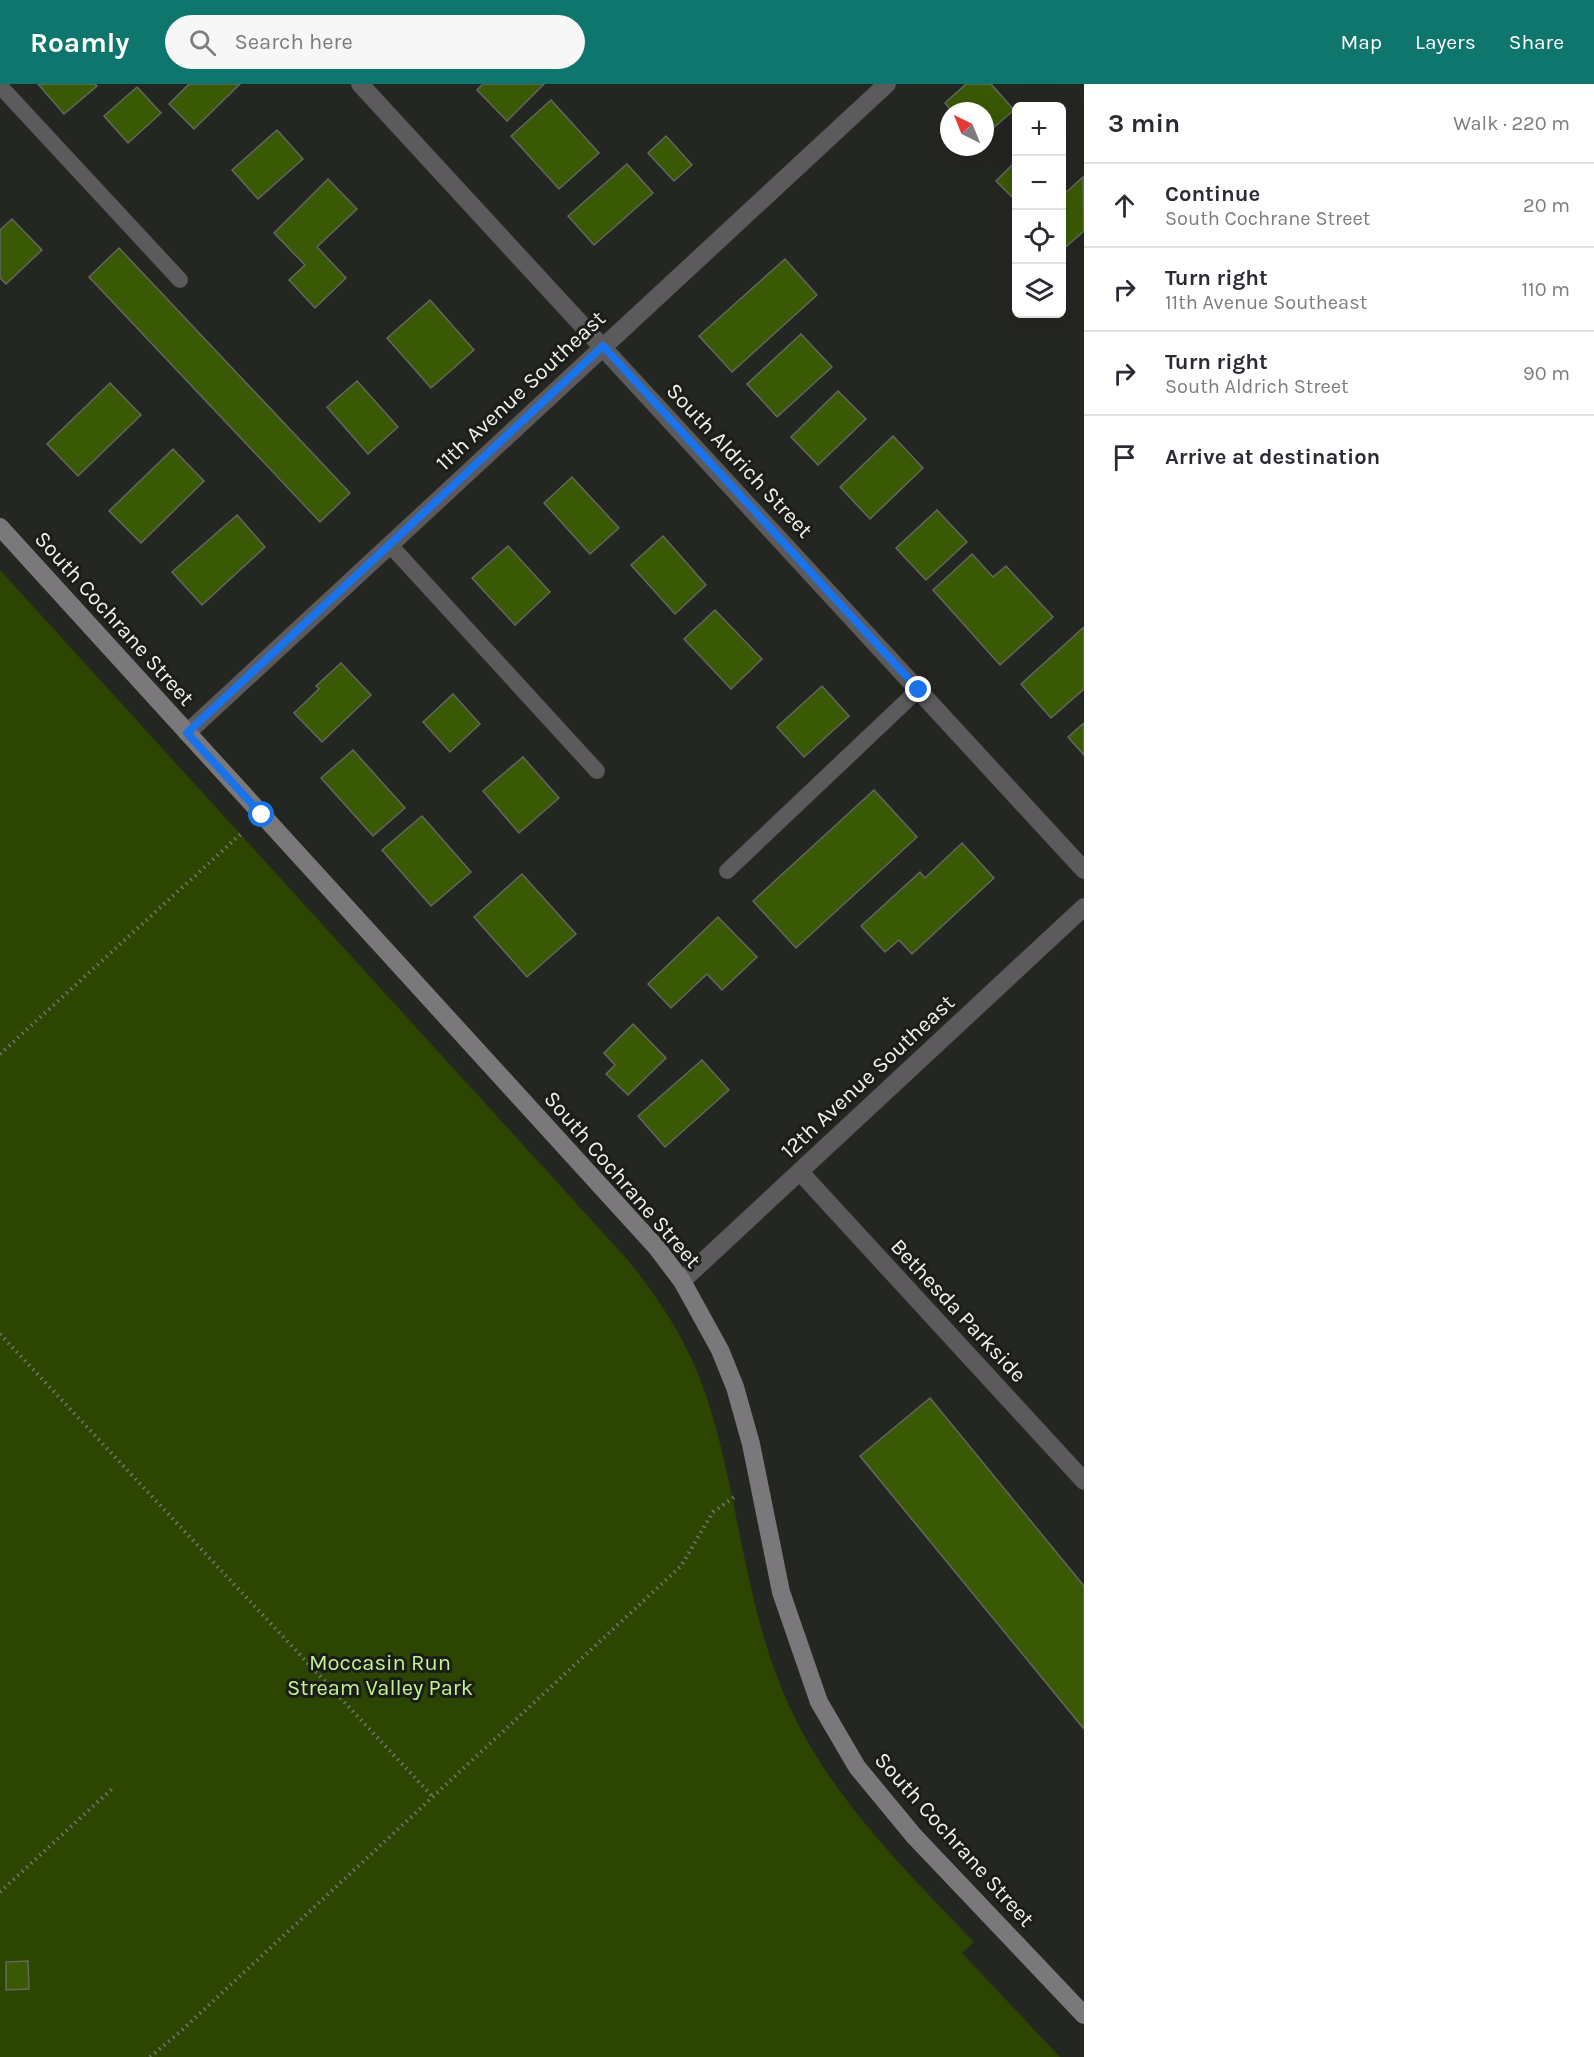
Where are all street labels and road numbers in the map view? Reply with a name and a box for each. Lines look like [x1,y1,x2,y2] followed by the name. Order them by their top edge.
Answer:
[430,305,611,476] street label: 11th Avenue Southeast
[661,378,818,543] street label: South Aldrich Street
[29,526,199,711] street label: South Cochrane Street
[775,990,960,1164] street label: 12th Avenue Southeast
[538,1086,706,1273] street label: South Cochrane Street
[885,1233,1031,1388] street label: Bethesda Parkside
[869,1747,1039,1932] street label: South Cochrane Street

